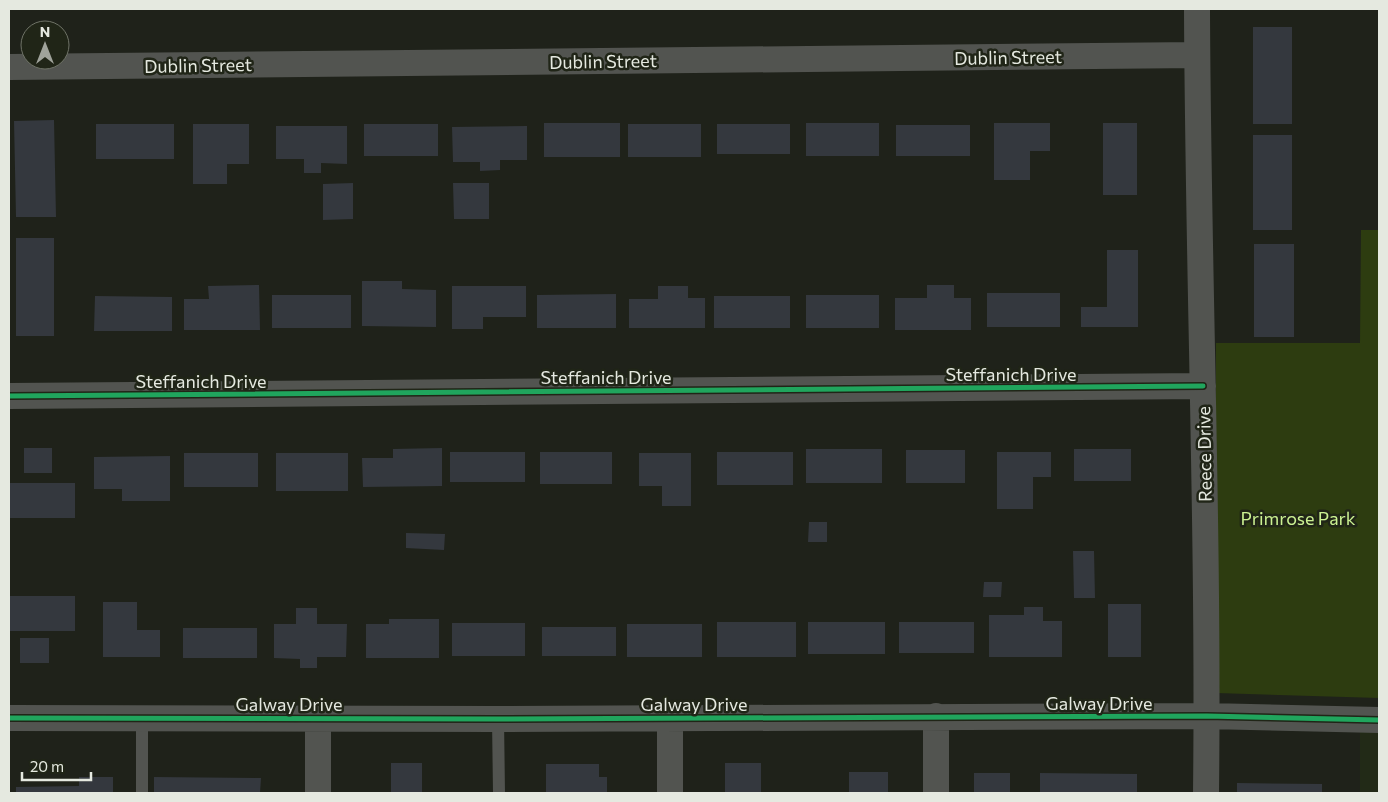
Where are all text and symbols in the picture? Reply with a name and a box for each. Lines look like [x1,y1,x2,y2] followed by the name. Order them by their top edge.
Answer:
[20,20,70,70] north arrow
[40,23,50,40] text: N
[954,45,1062,69] street label: Dublin Street
[549,49,657,73] street label: Dublin Street
[144,53,252,77] street label: Dublin Street
[945,363,1077,385] street label: Steffanich Drive
[540,366,672,388] street label: Steffanich Drive
[135,370,267,392] street label: Steffanich Drive
[1192,406,1216,502] street label: Reece Drive
[1240,507,1356,529] park label: Primrose Park
[1046,692,1152,714] street label: Galway Drive
[236,693,342,715] street label: Galway Drive
[641,693,747,715] street label: Galway Drive
[22,750,91,782] scale bar
[30,757,64,775] text: 20 m

